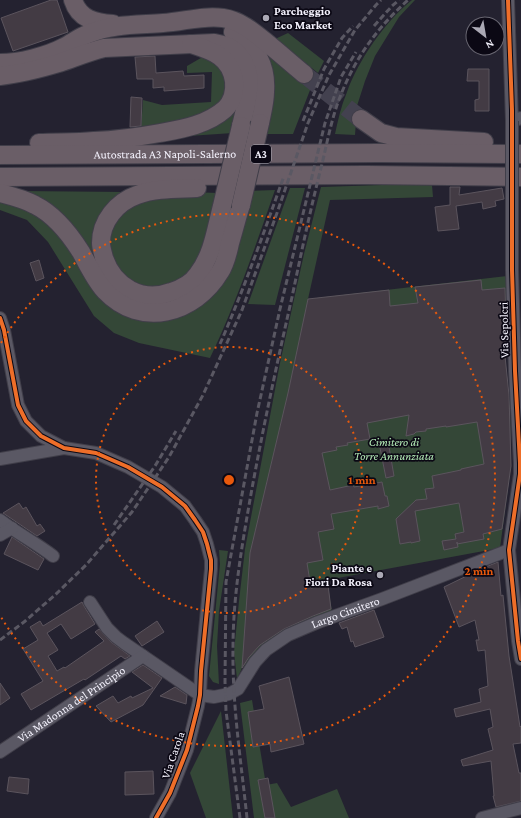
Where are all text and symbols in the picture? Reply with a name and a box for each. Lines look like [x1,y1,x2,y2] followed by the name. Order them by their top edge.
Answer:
[274,4,333,32] place label: Parcheggio Eco Market
[261,13,271,23] marker: Parcheggio Eco Market
[465,16,505,56] north arrow
[483,37,496,52] text: N
[251,145,271,163] road number: A3
[94,147,236,162] street label: Autostrada A3 Napoli-Salerno
[497,302,511,358] street label: Via Sepolcri
[354,435,434,463] park label: Cimitero di Torre Annunziata
[222,473,236,487] centre of rings
[348,473,376,487] text: 1 min
[305,561,372,589] place label: Piante e Fiori Da Rosa
[465,564,494,578] text: 2 min
[375,570,385,580] marker: Piante e Fiori Da Rosa
[309,594,381,631] street label: Largo Cimitero
[15,663,128,745] street label: Via Madonna del Principio
[158,729,188,780] street label: Via Carola

